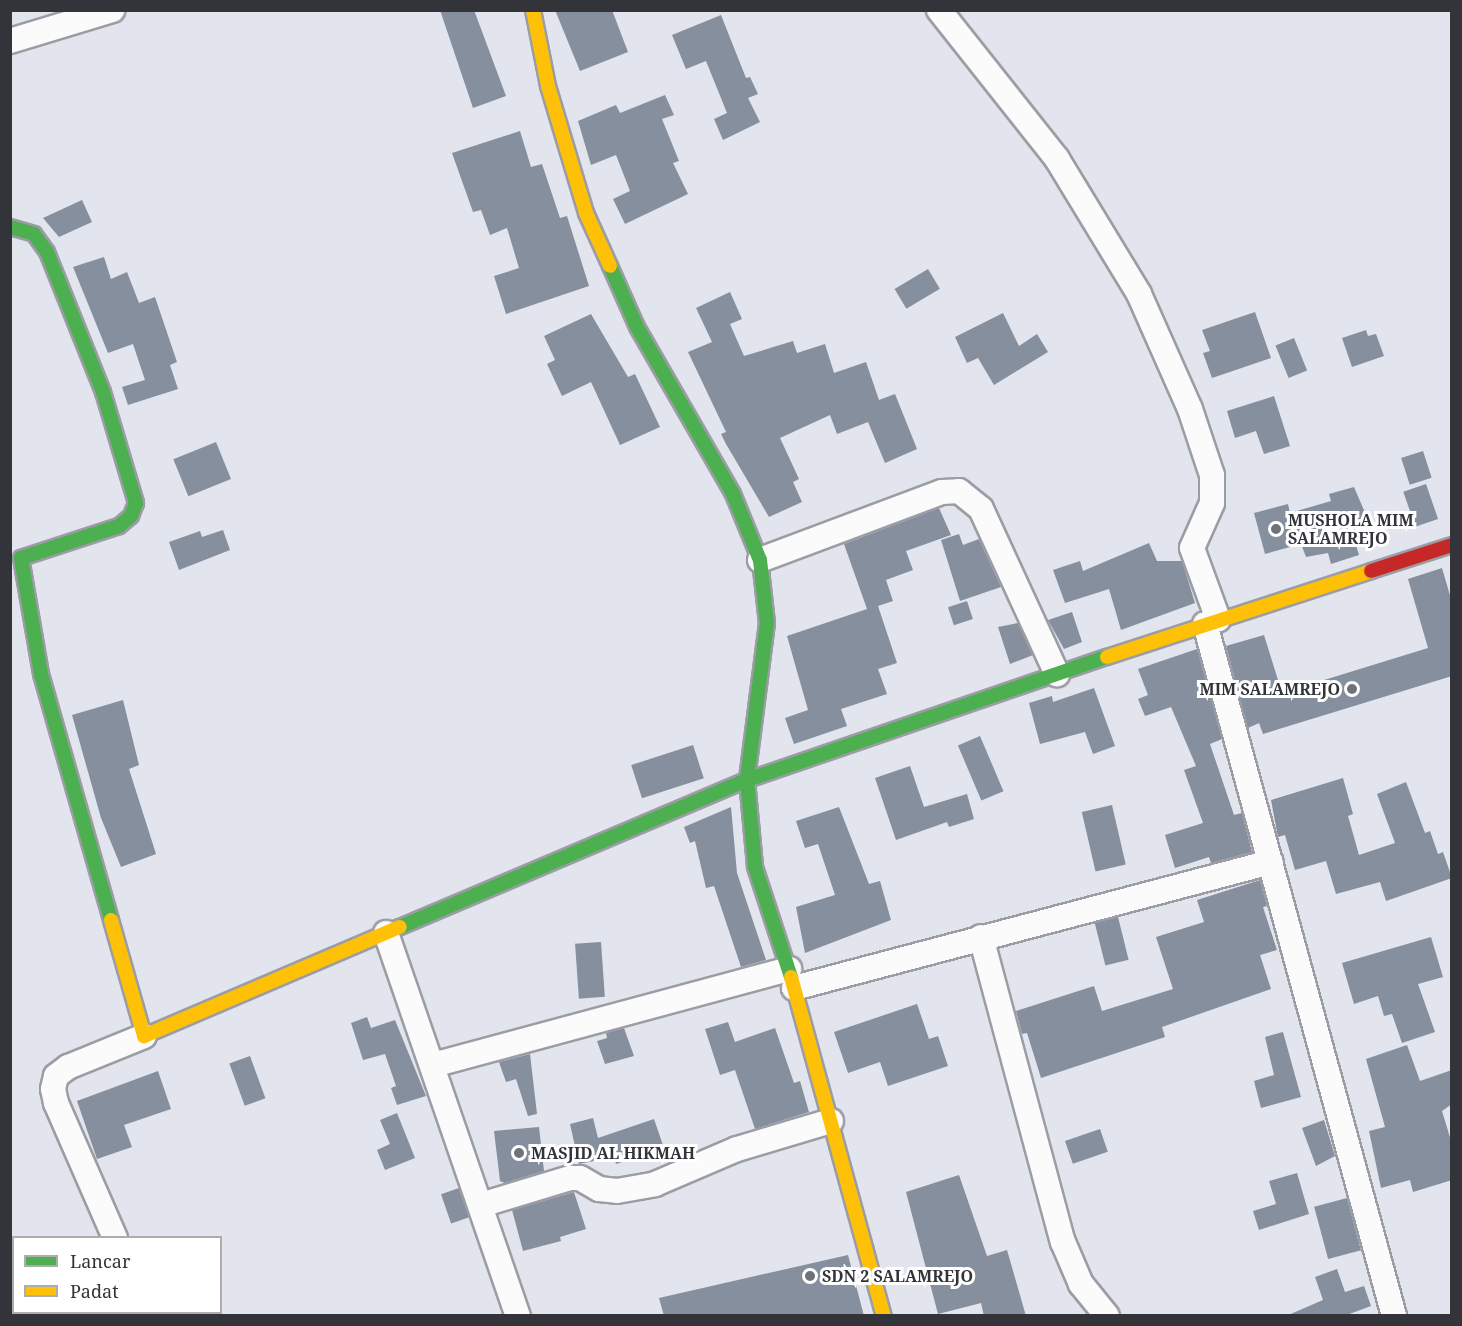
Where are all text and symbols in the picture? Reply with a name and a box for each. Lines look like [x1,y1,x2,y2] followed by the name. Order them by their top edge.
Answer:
[1288,510,1414,548] place label: MUSHOLA MIM SALAMREJO
[1269,522,1283,536] marker: MUSHOLA MIM SALAMREJO
[1199,679,1340,699] place label: MIM SALAMREJO
[1345,682,1359,696] marker: MIM SALAMREJO
[531,1143,695,1163] place label: MASJID AL HIKMAH
[512,1146,526,1160] marker: MASJID AL HIKMAH
[12,1236,222,1314] legend
[70,1249,130,1273] text: Lancar
[822,1266,973,1286] place label: SDN 2 SALAMREJO
[803,1269,817,1283] marker: SDN 2 SALAMREJO
[70,1279,119,1303] text: Padat

